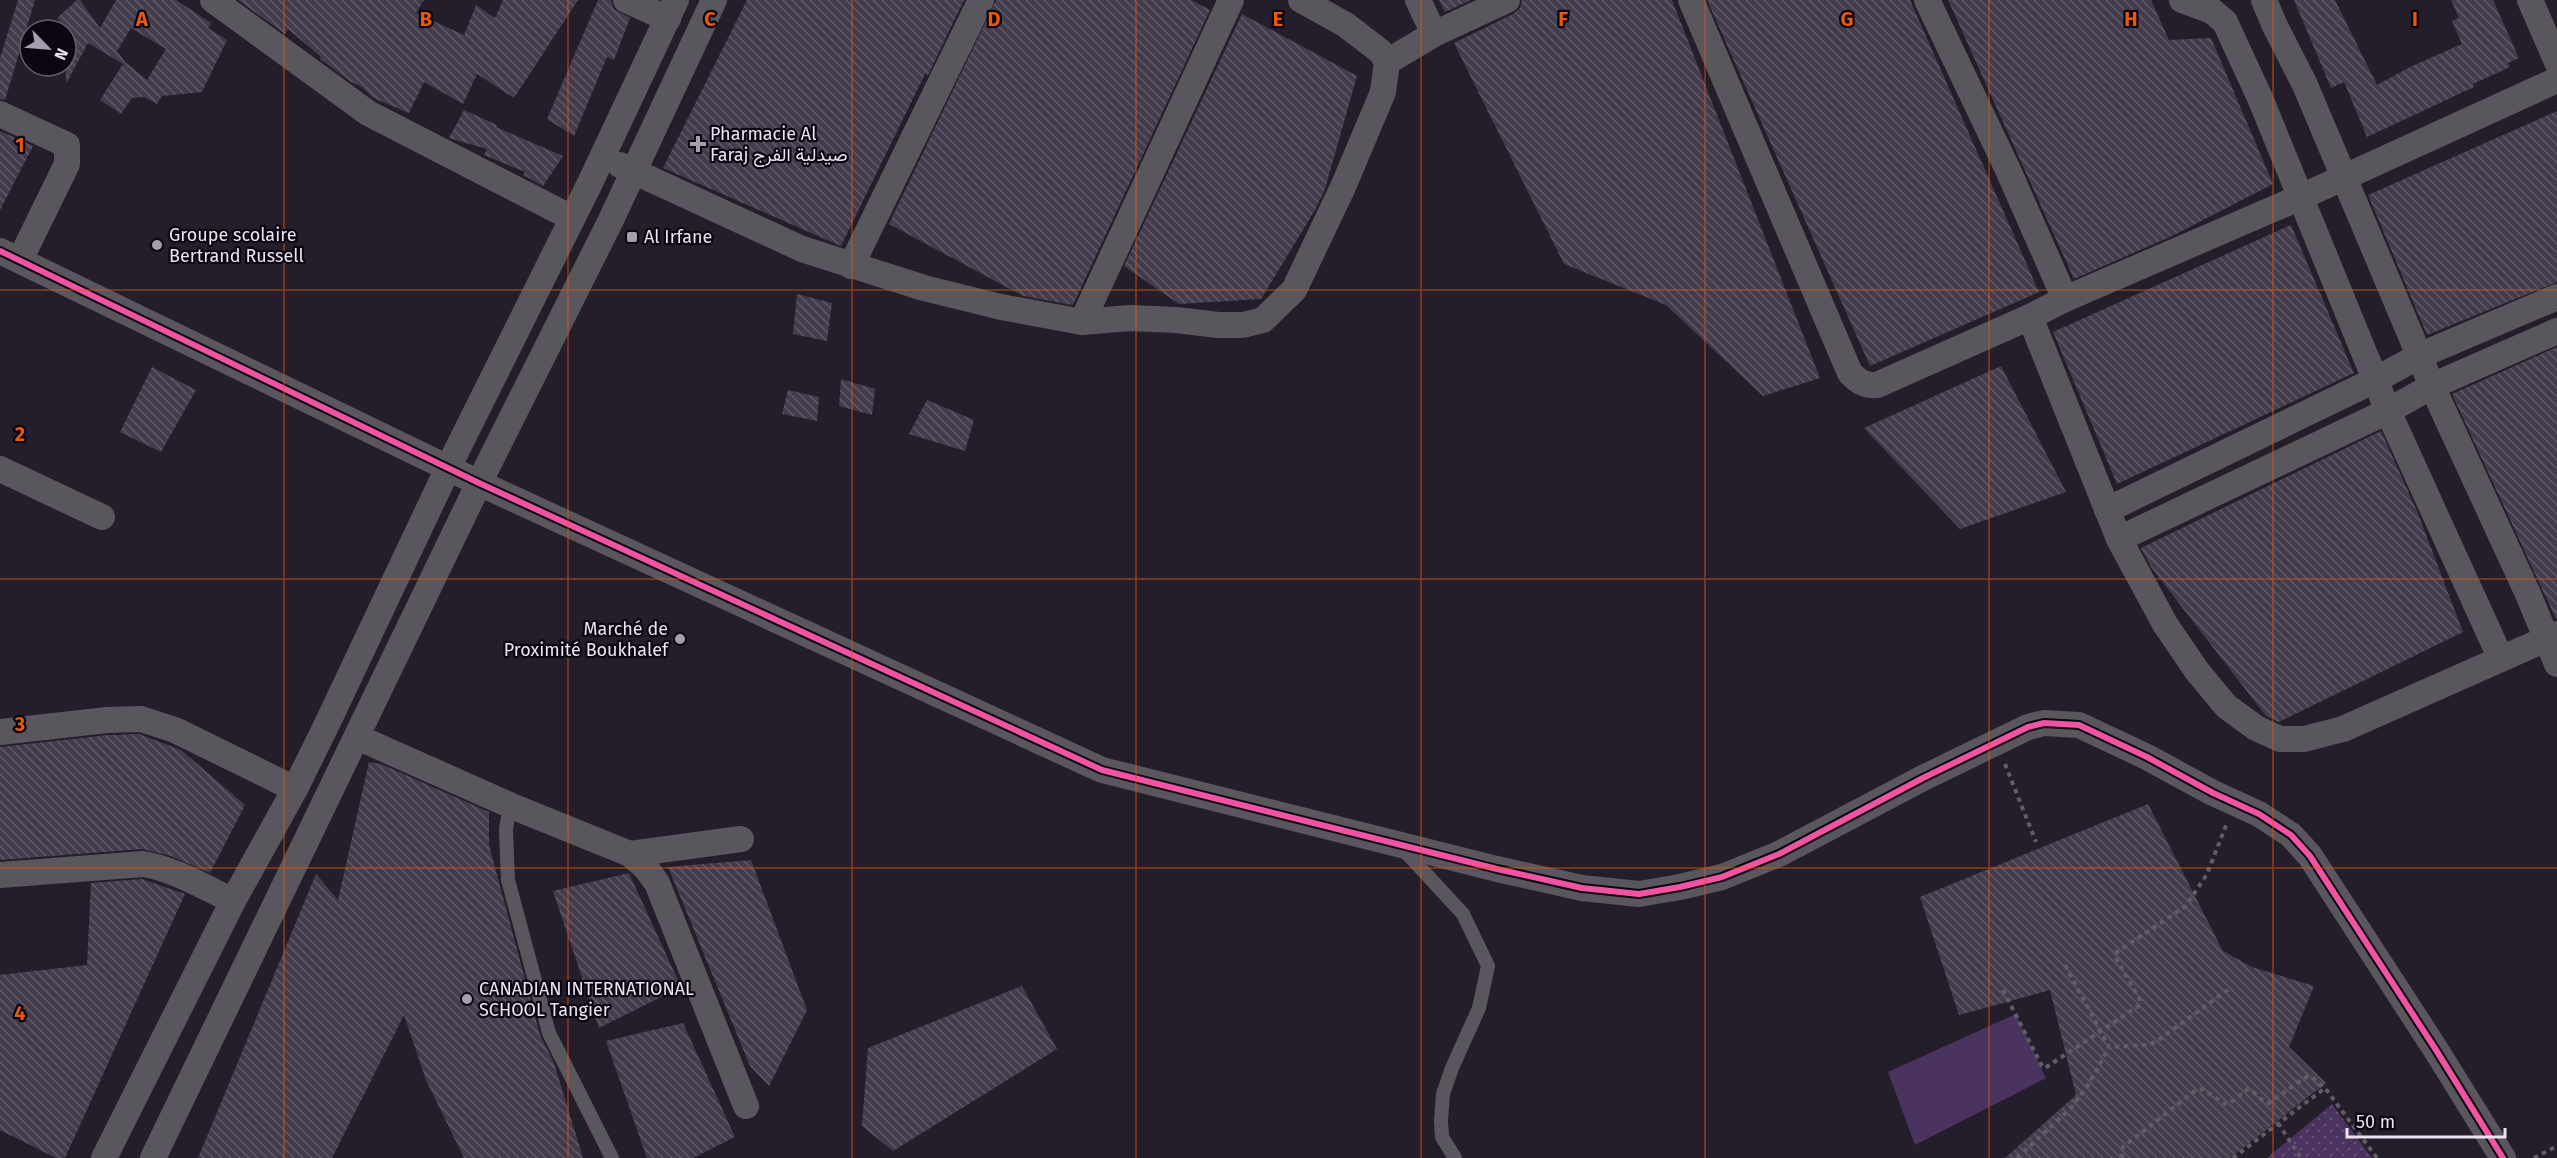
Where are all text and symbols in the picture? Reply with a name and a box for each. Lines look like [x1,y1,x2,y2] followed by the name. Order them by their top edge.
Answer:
[135,7,149,31] text: A
[420,7,432,31] text: B
[704,7,716,31] text: C
[987,7,1001,31] text: D
[1273,7,1283,31] text: E
[1558,7,1568,31] text: F
[1841,7,1853,31] text: G
[2124,7,2138,31] text: H
[2412,7,2418,31] text: I
[18,18,78,78] north arrow
[50,45,72,63] text: N
[710,123,848,167] place label: Pharmacie Al Faraj صيدلية الفرج
[15,133,25,157] text: 1
[691,137,705,151] marker: Pharmacie Al Faraj صيدلية الفرج
[169,224,304,267] place label: Groupe scolaire Bertrand Russell
[644,226,712,248] place label: Al Irfane
[625,230,639,244] marker: Al Irfane
[150,238,164,252] marker: Groupe scolaire Bertrand Russell
[15,422,25,446] text: 2
[504,618,670,661] place label: Marché de Proximité Boukhalef
[673,632,687,646] marker: Marché de Proximité Boukhalef
[14,712,25,736] text: 3
[479,978,694,1021] place label: CANADIAN INTERNATIONAL SCHOOL Tangier
[460,992,474,1006] marker: CANADIAN INTERNATIONAL SCHOOL Tangier
[14,1001,26,1025] text: 4
[2347,1101,2504,1139] scale bar
[2356,1111,2395,1133] text: 50 m

